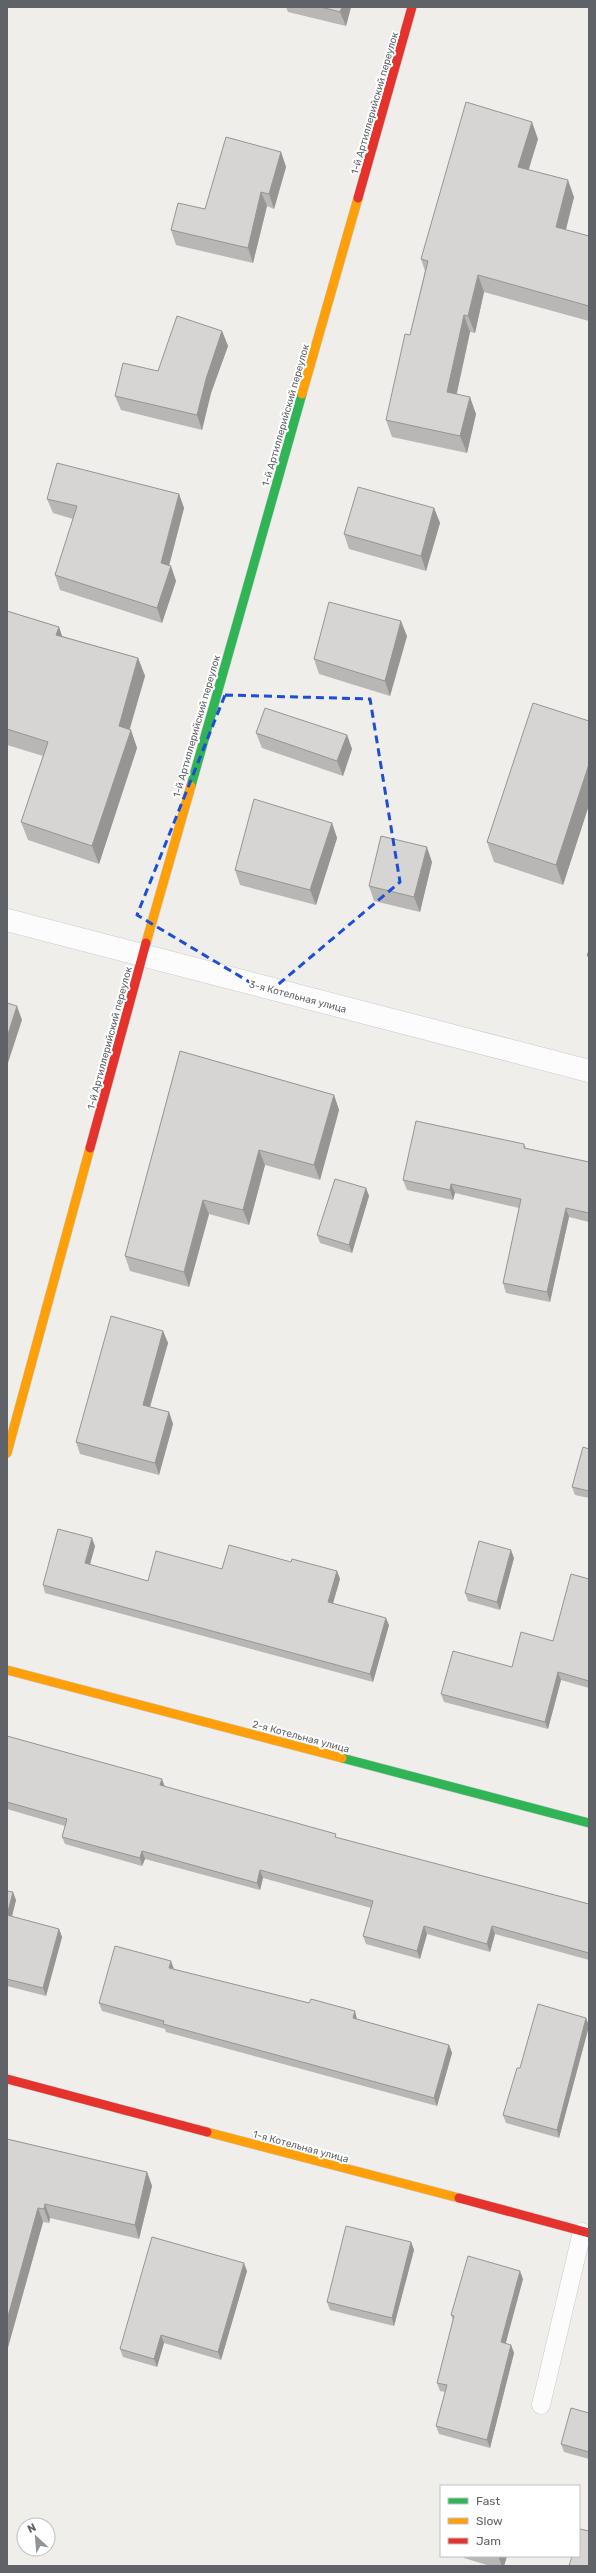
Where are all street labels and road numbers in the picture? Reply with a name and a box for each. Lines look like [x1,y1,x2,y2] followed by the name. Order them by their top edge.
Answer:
[349,30,401,176] street label: 1-й Артиллерийский переулок
[260,342,312,488] street label: 1-й Артиллерийский переулок
[171,653,223,799] street label: 1-й Артиллерийский переулок
[85,965,135,1111] street label: 1-й Артиллерийский переулок
[248,978,348,1016] street label: 3-я Котельная улица
[251,1718,351,1756] street label: 2-я Котельная улица
[252,2128,350,2166] street label: 1-я Котельная улица

